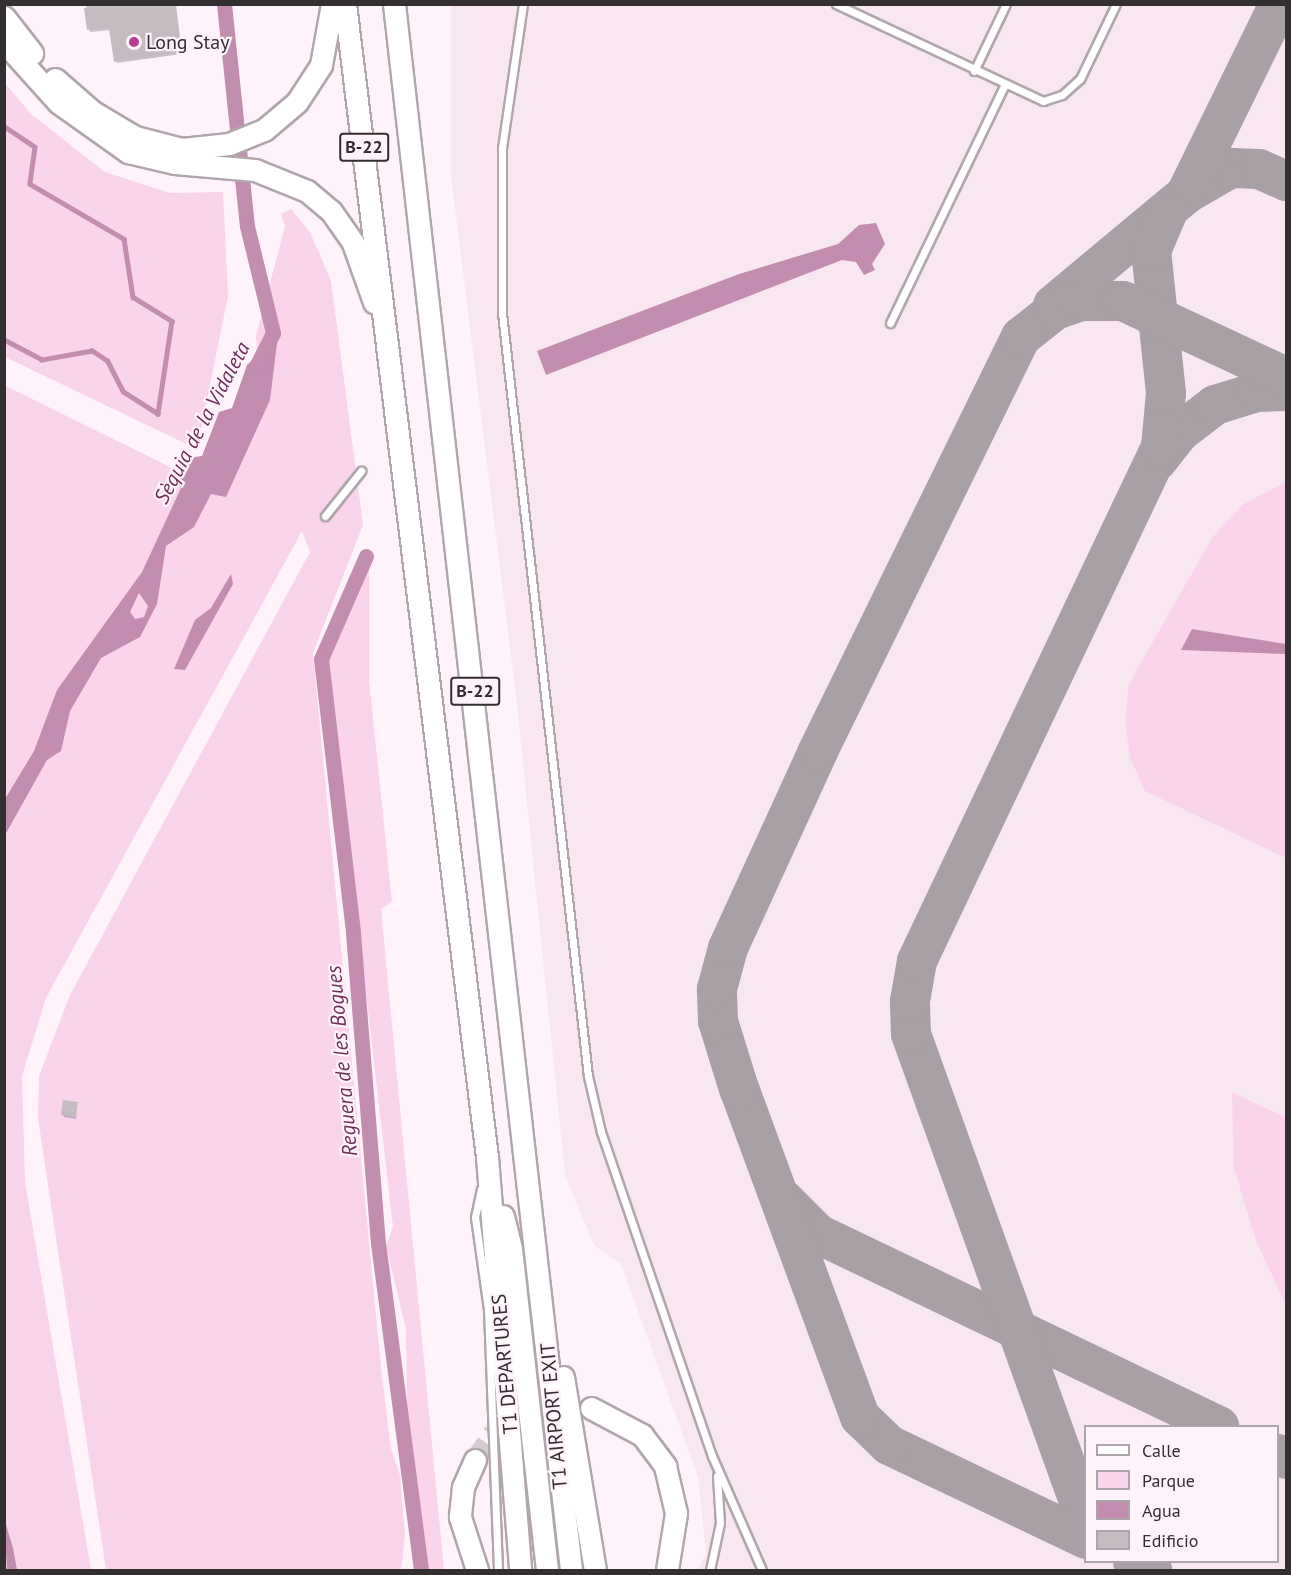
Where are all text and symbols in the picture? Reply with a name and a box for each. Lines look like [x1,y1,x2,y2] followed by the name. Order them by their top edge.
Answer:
[146,30,230,54] place label: Long Stay
[127,35,141,49] marker: Long Stay
[338,132,389,162] road number: B-22
[149,337,255,509] water label: Sèquia de la Vidaleta
[450,676,500,706] road number: B-22
[321,965,363,1157] water label: Reguera de les Bogues
[487,1293,523,1435] street label: T1 DEPARTURES
[536,1341,572,1491] street label: T1 AIRPORT EXIT
[1084,1425,1279,1563] legend
[1142,1439,1181,1462] text: Calle
[1142,1469,1195,1492] text: Parque
[1142,1499,1181,1522] text: Agua
[1142,1529,1198,1552] text: Edificio

